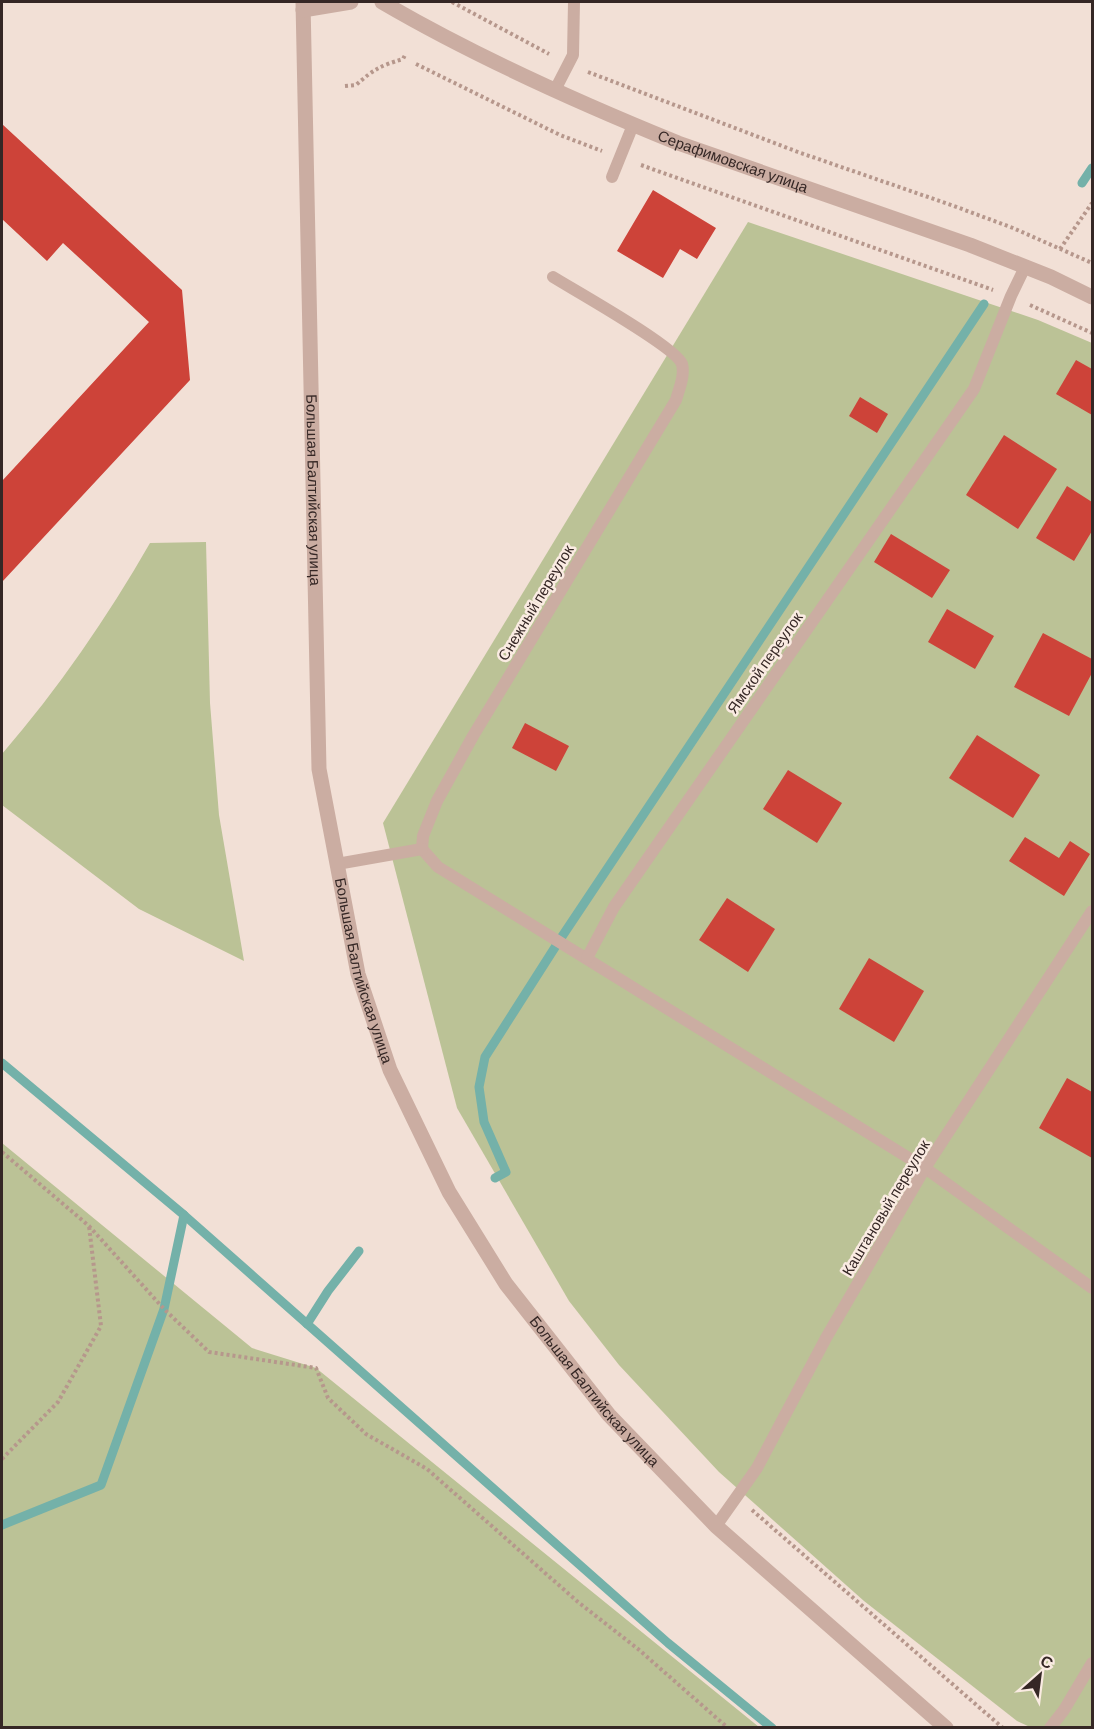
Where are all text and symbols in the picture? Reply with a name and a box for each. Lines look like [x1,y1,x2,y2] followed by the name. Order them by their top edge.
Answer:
[655,126,811,196] street label: Серафимовская улица
[303,394,325,587] street label: Большая Балтийская улица
[494,541,577,664] street label: Снежный переулок
[723,608,806,716] street label: Ямской переулок
[332,876,397,1066] street label: Большая Балтийская улица
[838,1136,933,1279] street label: Каштановый переулок
[527,1312,664,1470] street label: Большая Балтийская улица
[1010,1645,1070,1705] north arrow
[1038,1650,1057,1673] text: С

